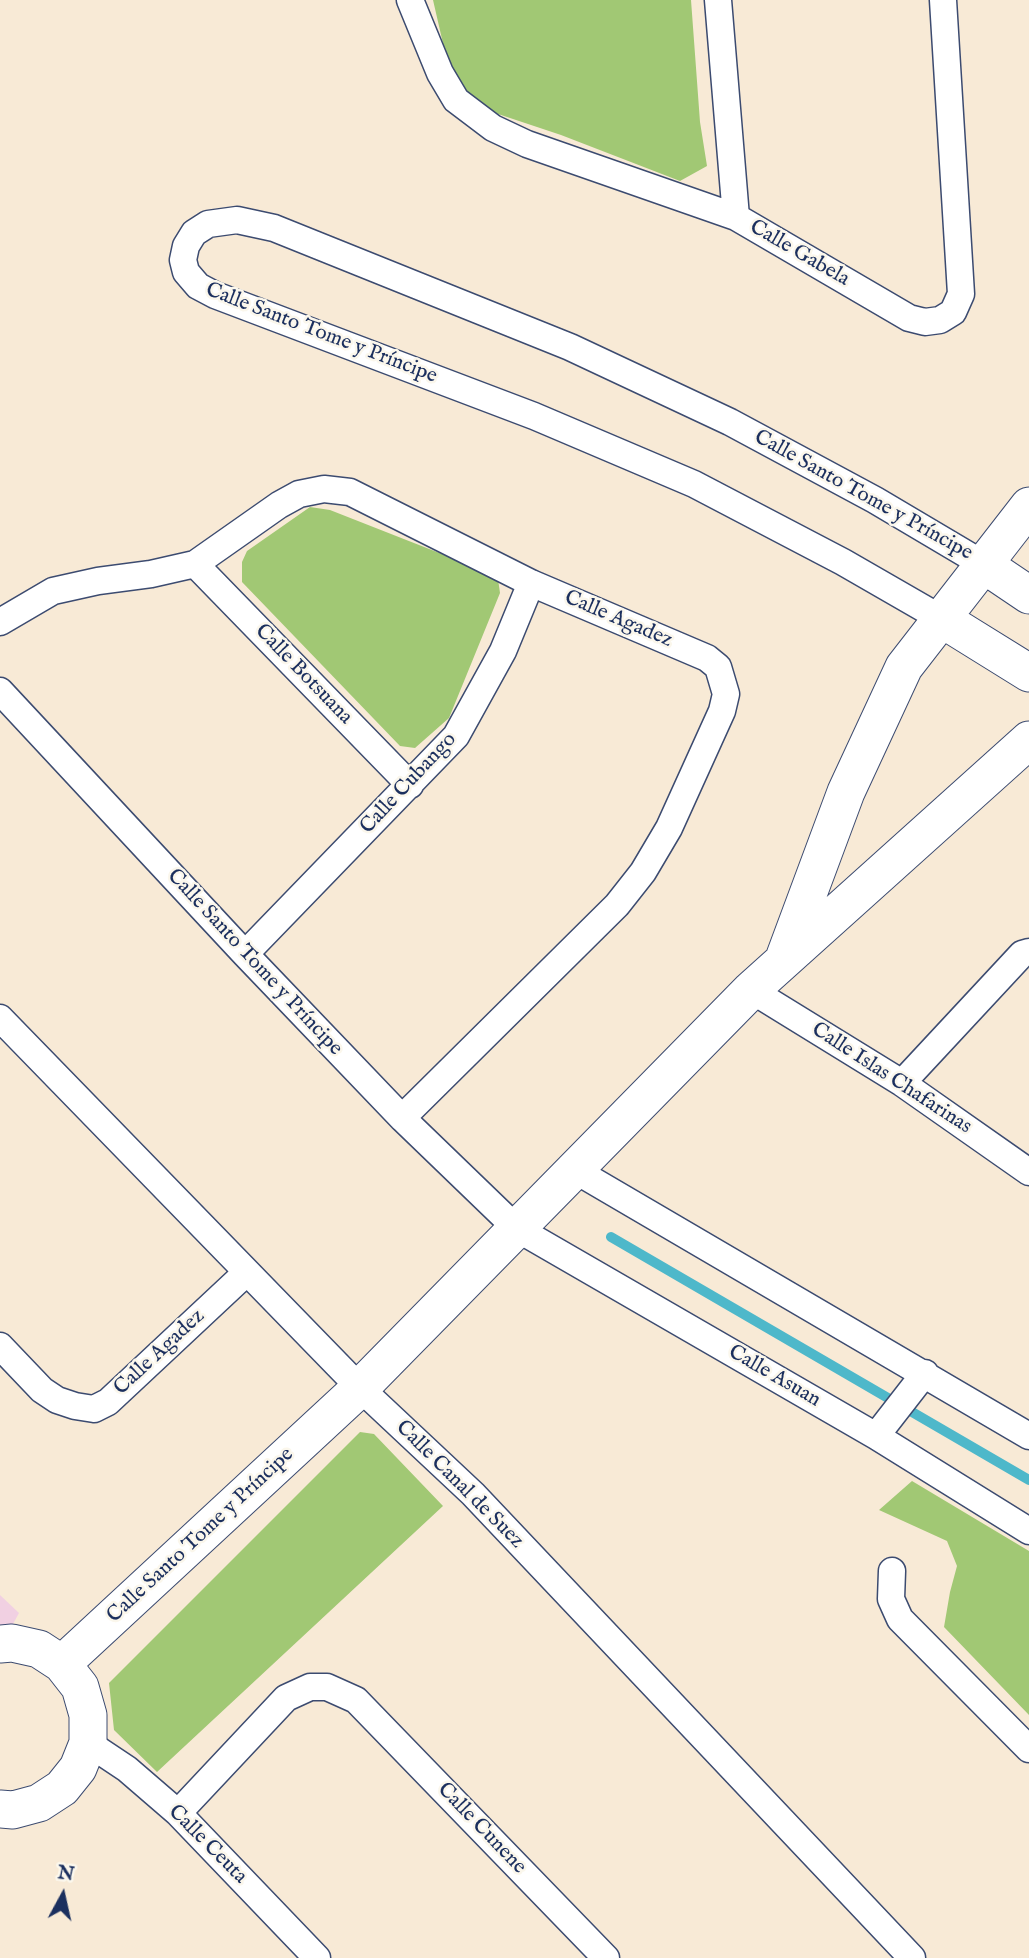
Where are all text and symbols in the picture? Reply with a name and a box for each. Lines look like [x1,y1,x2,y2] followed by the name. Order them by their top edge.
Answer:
[745,215,853,293] street label: Calle Gabela
[202,278,440,390] street label: Calle Santo Tome y Príncipe
[749,425,977,567] street label: Calle Santo Tome y Príncipe
[560,586,676,654] street label: Calle Agadez
[249,620,357,730] street label: Calle Botsuana
[356,728,462,840] street label: Calle Cubango
[161,864,347,1062] street label: Calle Santo Tome y Príncipe
[806,1018,976,1140] street label: Calle Islas Chafarinas
[109,1305,211,1401] street label: Calle Agadez
[723,1340,825,1414] street label: Calle Asuan
[390,1416,528,1554] street label: Calle Canal de Suez
[102,1443,300,1629] street label: Calle Santo Tome y Príncipe
[431,1778,531,1880] street label: Calle Cunene
[162,1800,252,1890] street label: Calle Ceuta
[28,1860,98,1930] north arrow
[56,1861,76,1887] text: N

